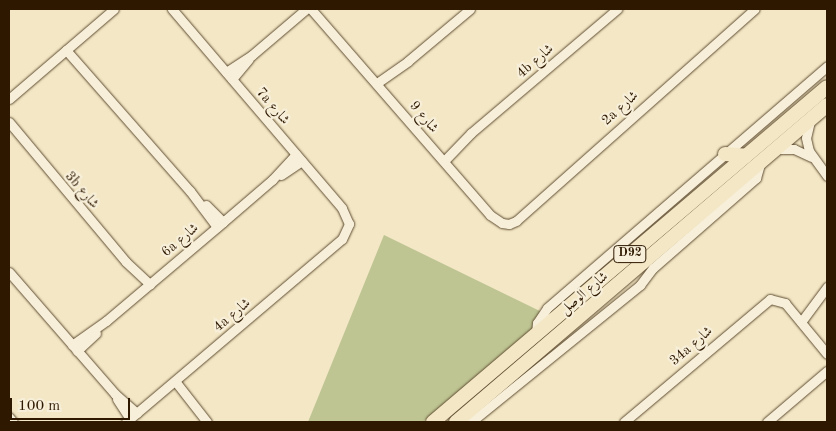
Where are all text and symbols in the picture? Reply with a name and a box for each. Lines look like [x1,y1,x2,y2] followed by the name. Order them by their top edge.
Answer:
[513,40,557,82] street label: 4b شارع
[253,84,293,128] street label: 7a شارع
[598,87,642,129] street label: 2a شارع
[406,98,442,136] street label: شارع 9
[61,168,103,212] street label: 3b شارع
[158,220,202,260] street label: 6a شارع
[612,244,648,264] road number: D92
[557,268,611,318] street label: شارع الوصل
[210,295,254,335] street label: 4a شارع
[666,323,716,369] street label: 34a شارع
[12,388,132,420] scale bar
[18,399,60,414] text: 100 m

